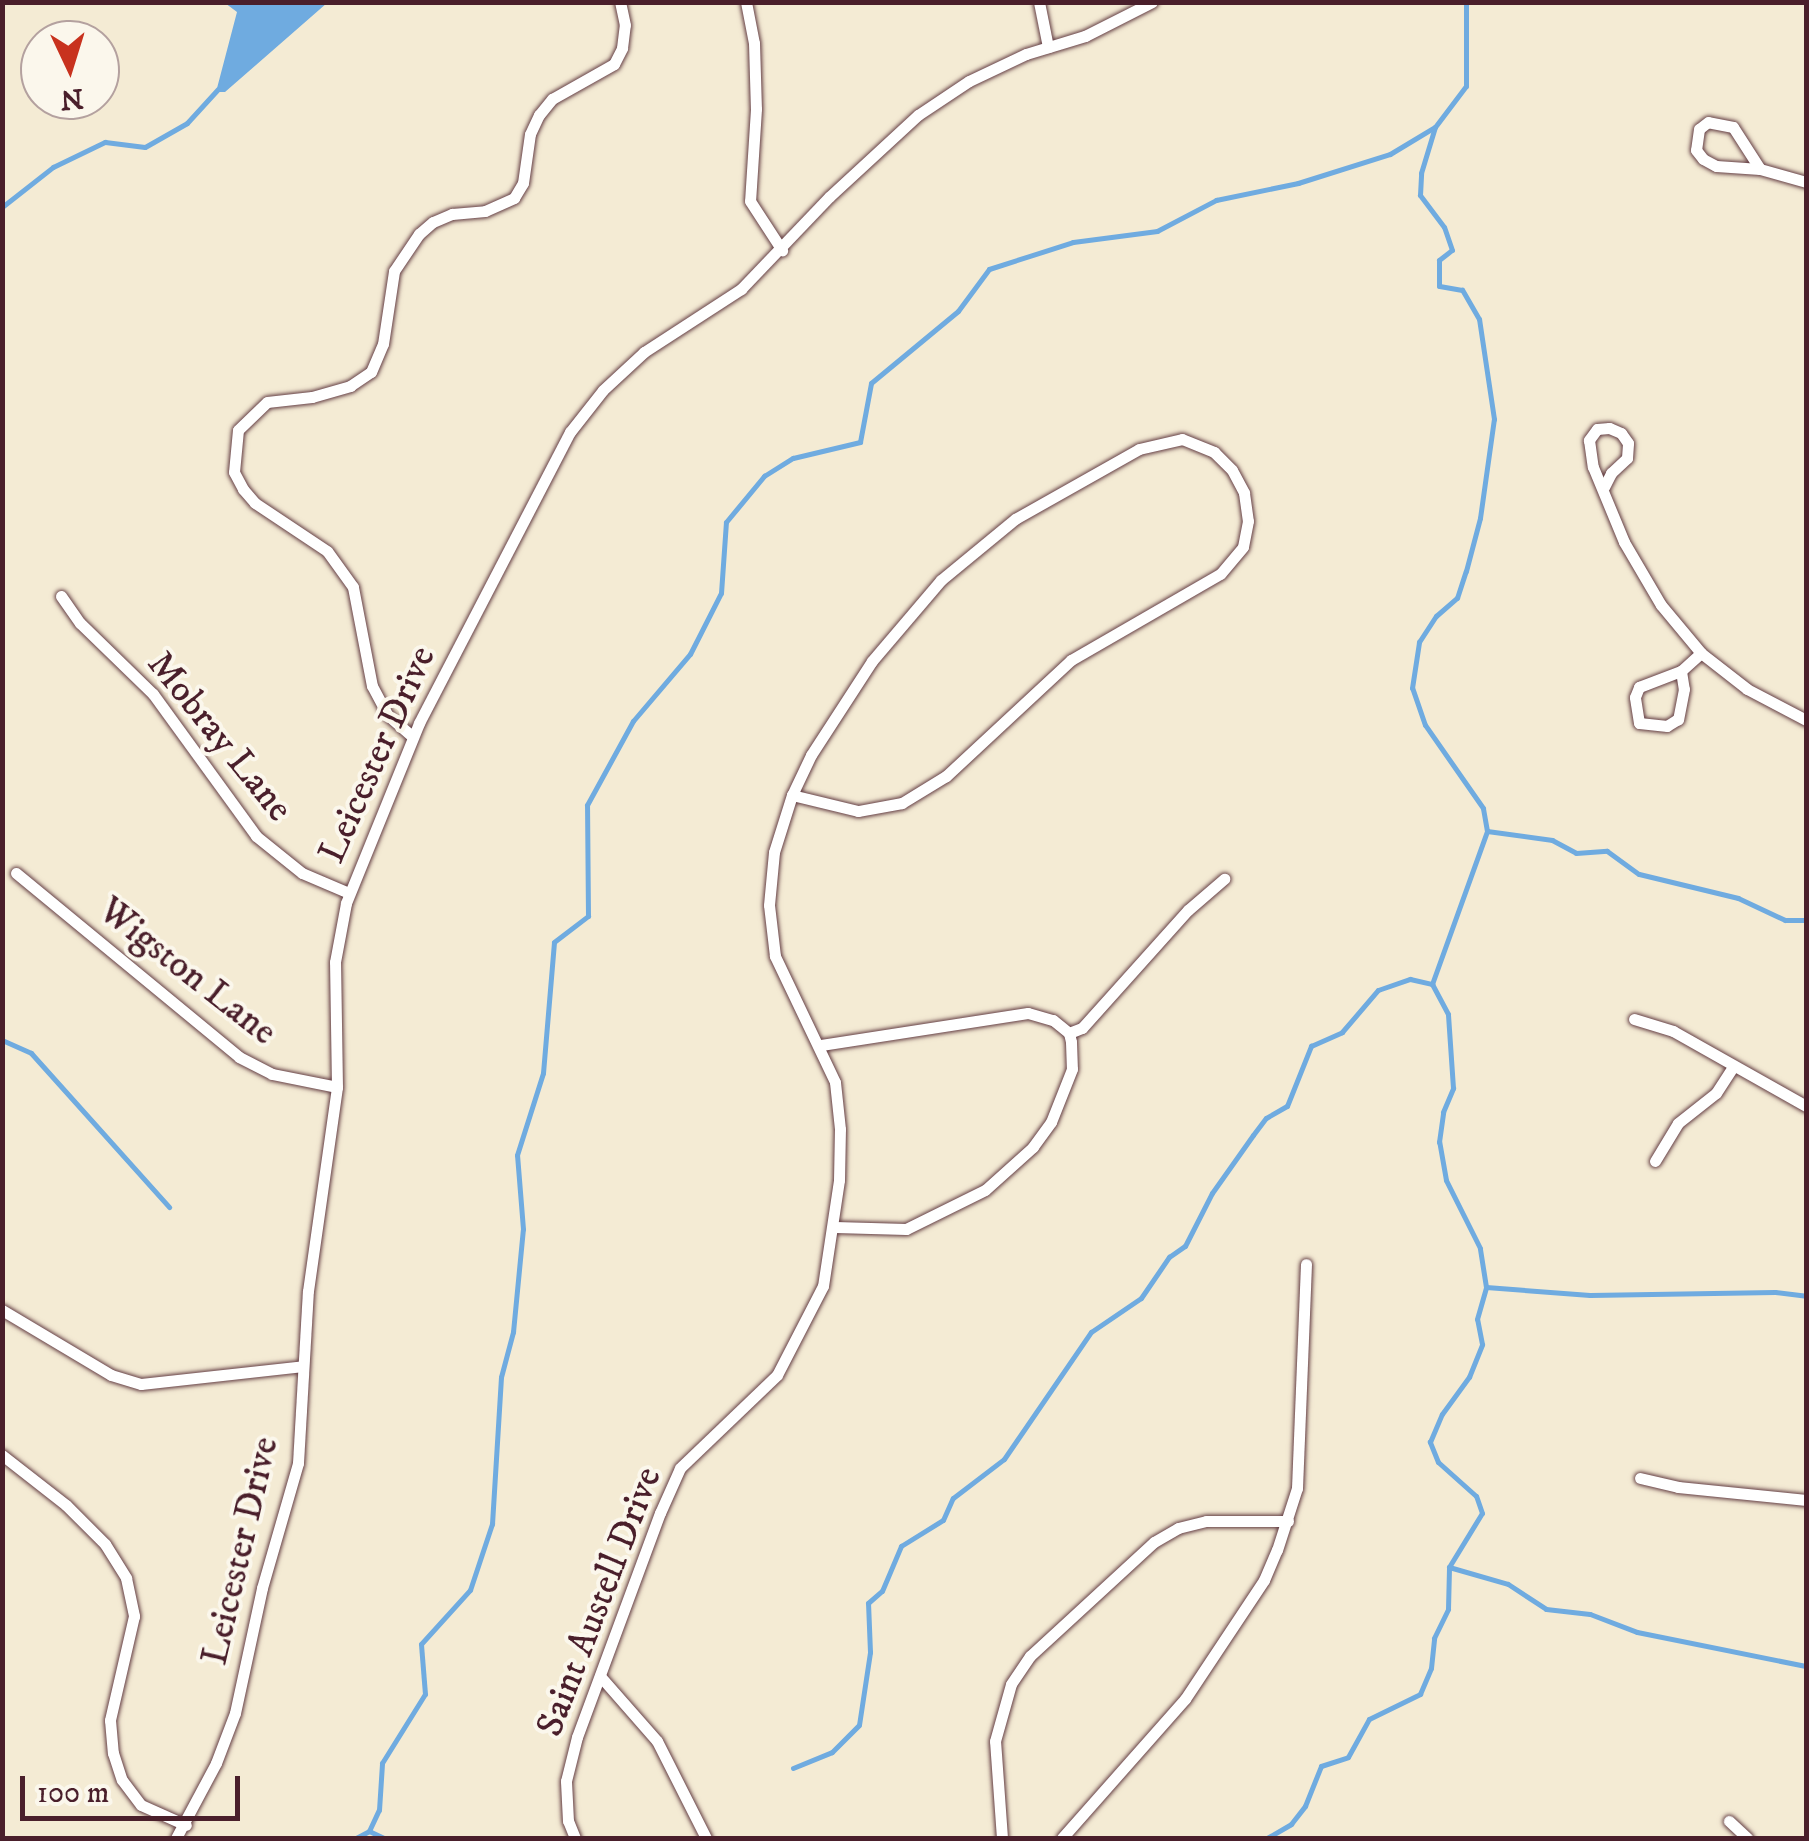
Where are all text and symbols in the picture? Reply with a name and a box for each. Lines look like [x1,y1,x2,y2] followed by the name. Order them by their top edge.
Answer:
[20,20,120,120] north arrow
[59,80,85,117] text: N
[310,640,446,870] street label: Leicester Drive
[137,643,301,831] street label: Mobray Lane
[89,888,285,1056] street label: Wigston Lane
[193,1433,289,1669] street label: Leicester Drive
[528,1461,672,1743] street label: Saint Austell Drive
[25,1756,245,1818] scale bar
[37,1775,109,1812] text: 100 m

